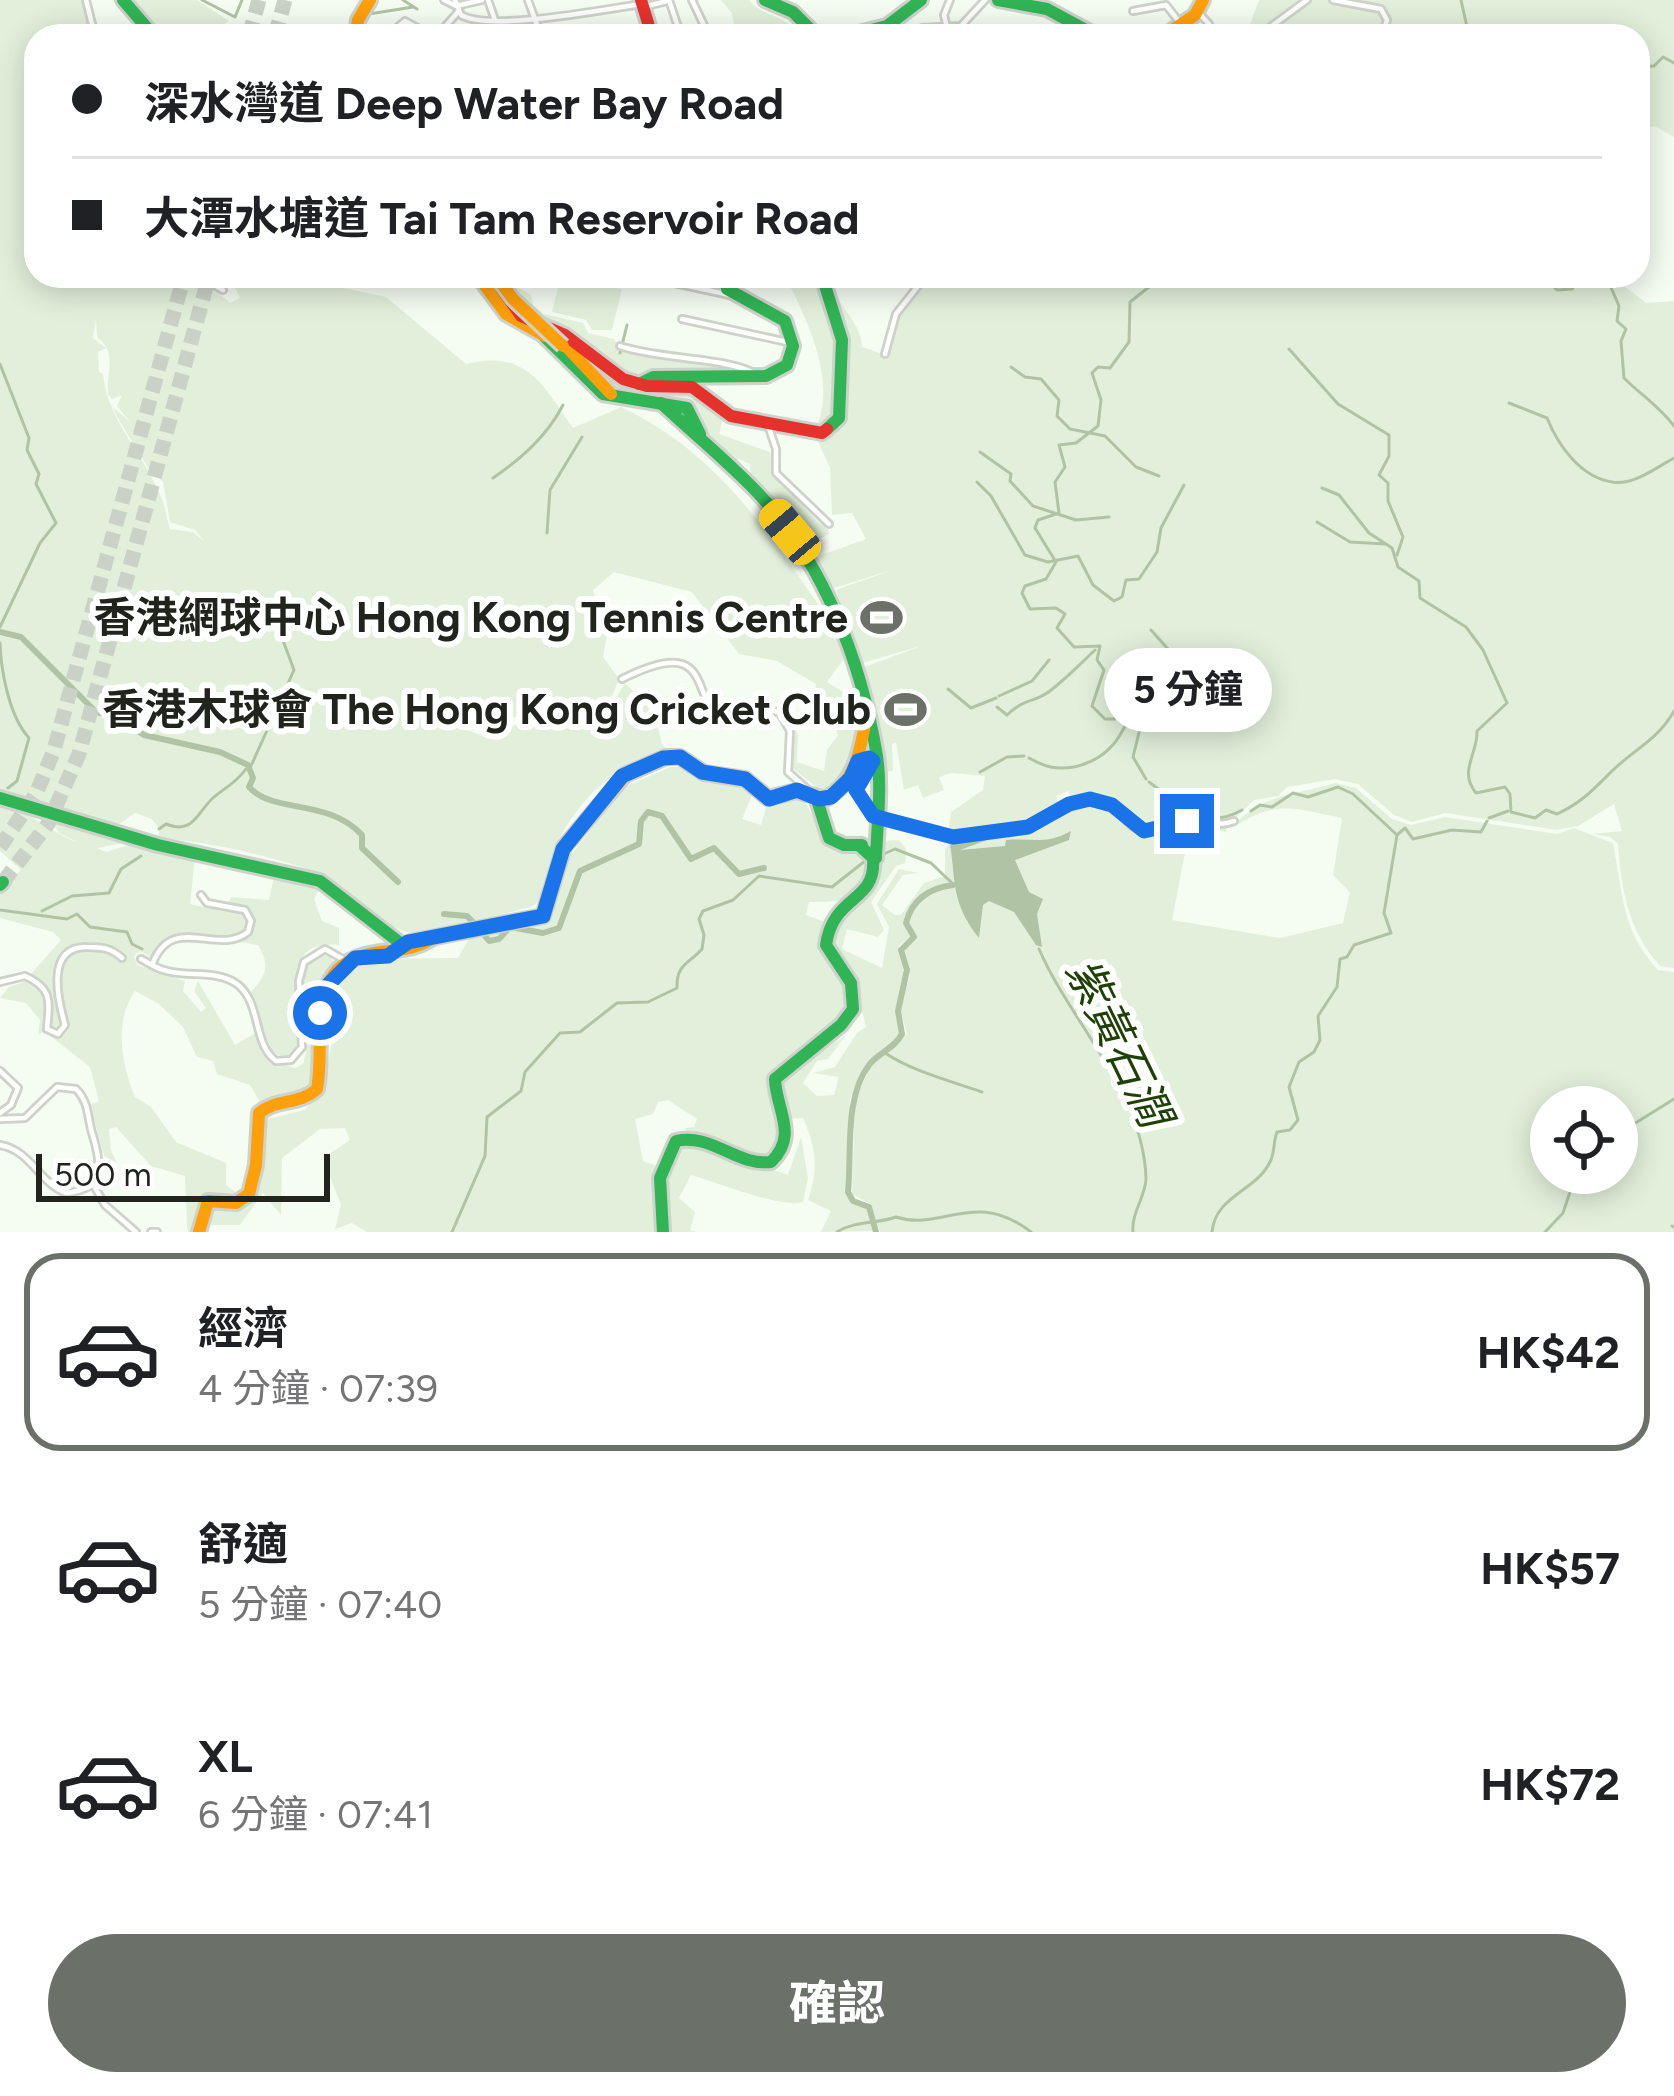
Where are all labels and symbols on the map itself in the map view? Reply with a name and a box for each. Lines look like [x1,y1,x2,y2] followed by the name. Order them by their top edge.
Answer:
[753,493,827,571] car
[94,592,848,643] place label: 香港網球中心 Hong Kong Tennis Centre
[859,594,905,640] sports icon: 香港網球中心 Hong Kong Tennis Centre
[1103,647,1271,731] callout: 5 分鐘
[102,684,871,735] place label: 香港木球會 The Hong Kong Cricket Club
[882,686,928,732] sports icon: 香港木球會 The Hong Kong Cricket Club
[1160,794,1214,848] route end
[1055,949,1185,1140] water label: 紫黃石澗
[293,986,347,1040] route start
[36,1148,330,1201] scale bar

